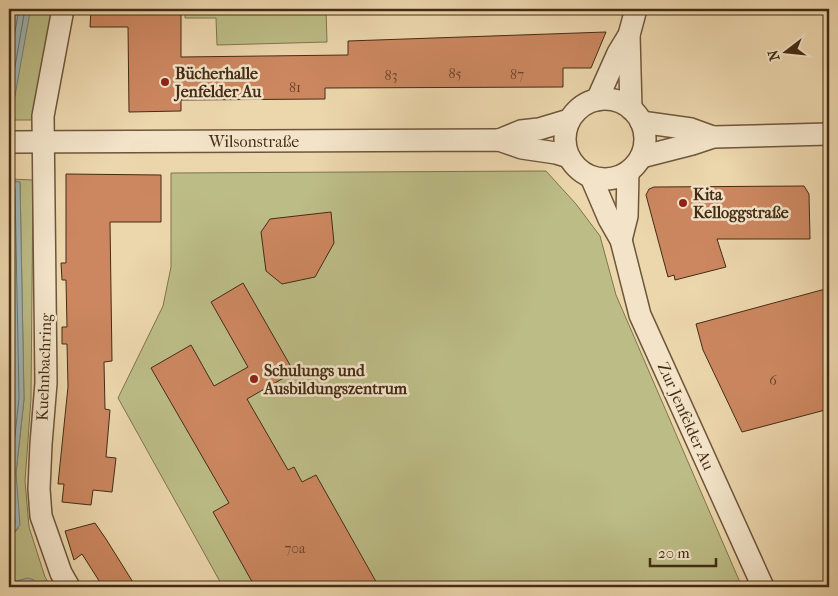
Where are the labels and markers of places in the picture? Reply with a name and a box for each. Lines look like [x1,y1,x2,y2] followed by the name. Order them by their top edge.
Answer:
[173,64,262,102] place label: Bücherhalle Jenfelder Au
[159,76,171,88] marker: Bücherhalle Jenfelder Au
[693,185,789,223] place label: Kita Kelloggstraße
[677,197,689,209] marker: Kita Kelloggstraße
[263,361,408,399] place label: Schulungs und Ausbildungszentrum
[248,373,260,385] marker: Schulungs und Ausbildungszentrum

